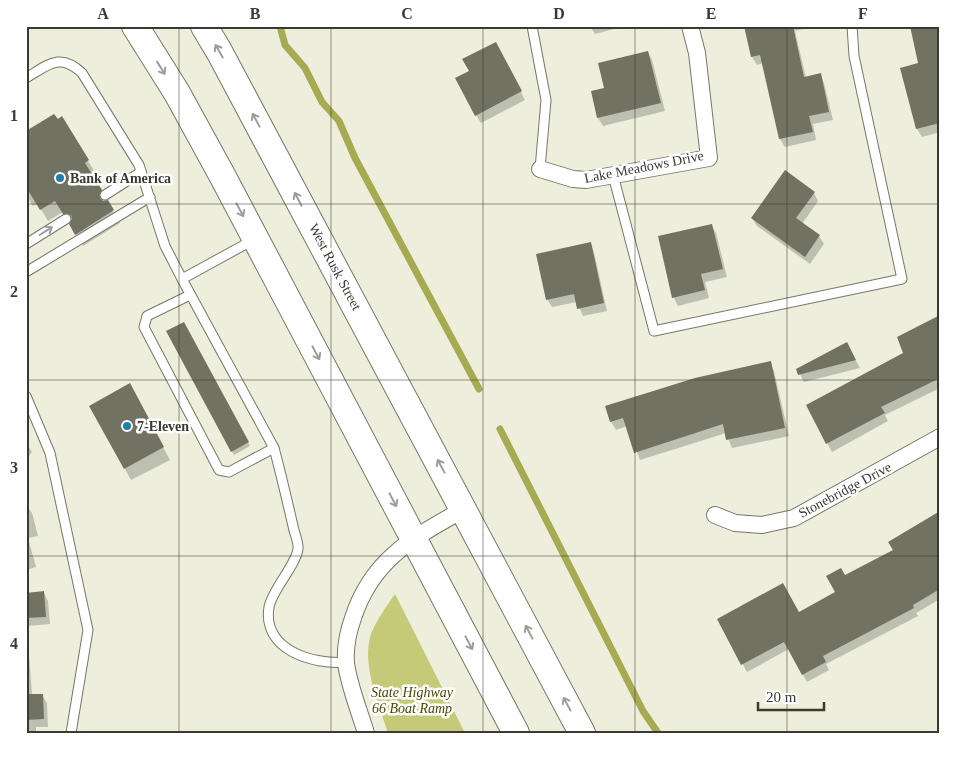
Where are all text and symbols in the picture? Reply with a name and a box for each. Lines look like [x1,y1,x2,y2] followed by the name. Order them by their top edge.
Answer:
[97,5,109,22] text: A
[250,5,261,22] text: B
[401,5,413,22] text: C
[553,5,565,22] text: D
[706,5,716,22] text: E
[858,5,868,22] text: F
[213,45,223,59] one-way arrow
[157,60,167,74] one-way arrow
[10,107,18,124] text: 1
[251,112,261,127] one-way arrow
[583,148,705,186] street label: Lake Meadows Drive
[70,171,171,186] place label: Bank of America
[54,172,66,184] marker: Bank of America
[293,192,302,207] one-way arrow
[235,202,245,217] one-way arrow
[306,221,364,313] street label: West Rusk Street
[39,226,53,236] one-way arrow
[10,283,18,300] text: 2
[311,346,321,361] one-way arrow
[137,419,189,434] place label: 7-Eleven
[121,420,133,432] marker: 7-Eleven
[436,458,446,473] one-way arrow
[10,459,18,476] text: 3
[796,459,894,521] street label: Stonebridge Drive
[389,492,398,507] one-way arrow
[524,625,534,640] one-way arrow
[10,635,18,652] text: 4
[464,636,474,651] one-way arrow
[758,679,825,711] scale bar
[371,685,454,716] park label: State Highway 66 Boat Ramp
[766,689,797,705] text: 20 m
[562,697,571,712] one-way arrow

